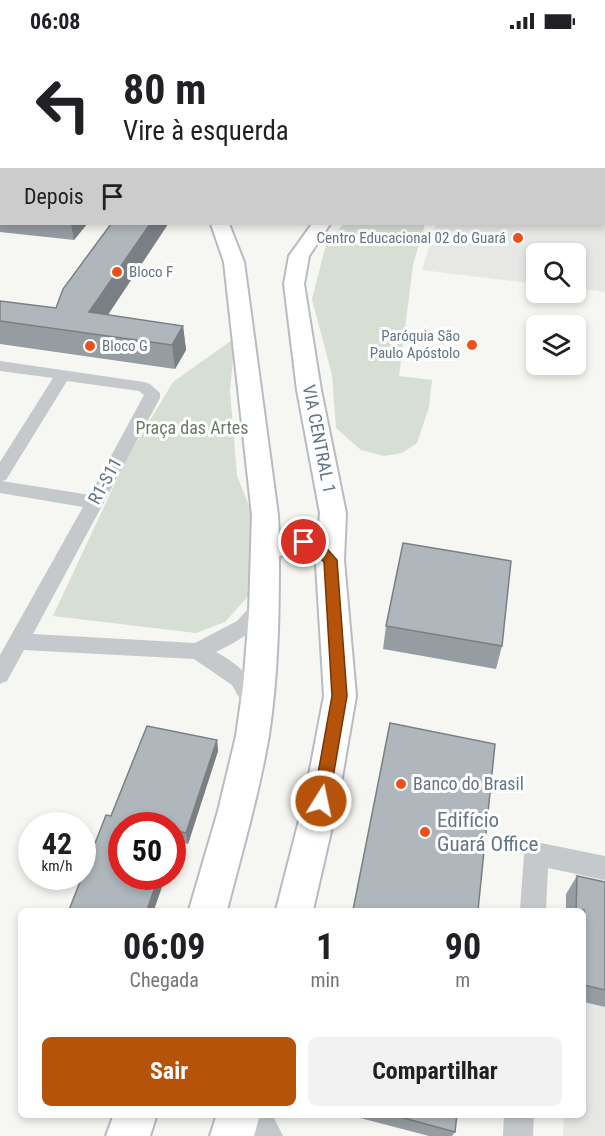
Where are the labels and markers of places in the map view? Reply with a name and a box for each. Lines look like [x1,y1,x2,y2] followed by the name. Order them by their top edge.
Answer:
[317,229,506,247] place label: Centro Educacional 02 do Guará
[511,231,525,245] marker: Centro Educacional 02 do Guará
[129,263,173,281] place label: Bloco F
[110,265,124,279] marker: Bloco F
[370,327,460,362] place label: Paróquia São Paulo Apóstolo
[102,337,148,355] place label: Bloco G
[465,338,479,352] marker: Paróquia São Paulo Apóstolo
[83,339,97,353] marker: Bloco G
[278,516,329,567] pin
[413,773,524,794] place label: Banco do Brasil
[394,777,408,791] marker: Banco do Brasil
[437,808,538,856] place label: Edifício Guará Office
[418,825,432,839] marker: Edifício Guará Office

